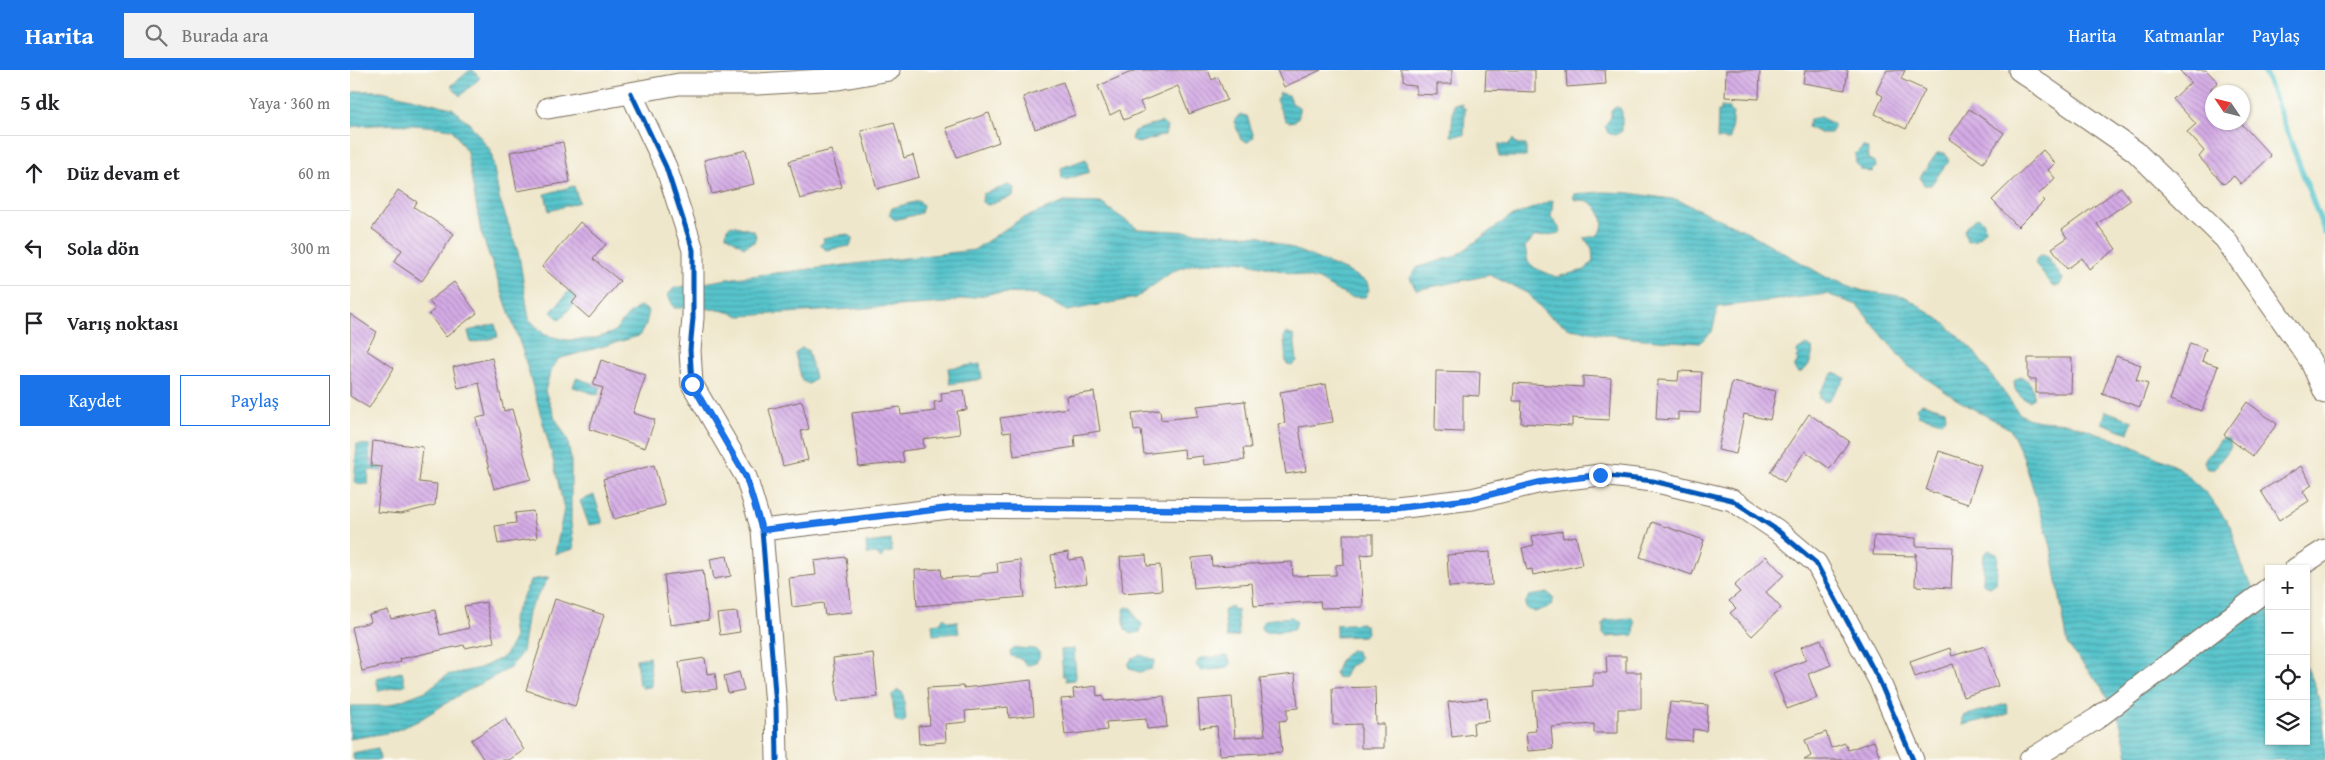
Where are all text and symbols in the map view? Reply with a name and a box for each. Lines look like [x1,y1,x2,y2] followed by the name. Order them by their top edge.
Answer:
[124,13,474,58] search box
[25,18,94,53] text: Harita
[142,21,170,49] icon: search
[182,21,268,49] text: Burada ara
[2069,22,2116,49] text: Harita
[2144,22,2224,49] text: Katmanlar
[2252,22,2300,49] text: Paylaş
[2205,85,2250,130] north arrow
[20,87,60,118] text: 5 dk
[249,91,330,115] text: Yaya · 360 m
[20,159,48,187] icon: ahead
[67,159,180,187] text: Düz devam et
[298,161,330,185] text: 60 m
[20,234,48,262] icon: left
[67,234,139,262] text: Sola dön
[290,236,330,260] text: 300 m
[20,309,48,337] icon: arrive
[67,309,178,337] text: Varış noktası
[681,373,704,396] route start
[20,375,170,426] button: Kaydet
[180,375,330,426] button: Paylaş
[1589,464,1612,487] route end
[2265,565,2310,745] map controls
[2265,565,2310,610] button: +
[2265,610,2310,655] button: −
[2265,655,2310,700] button: locate
[2265,700,2310,745] button: layers

